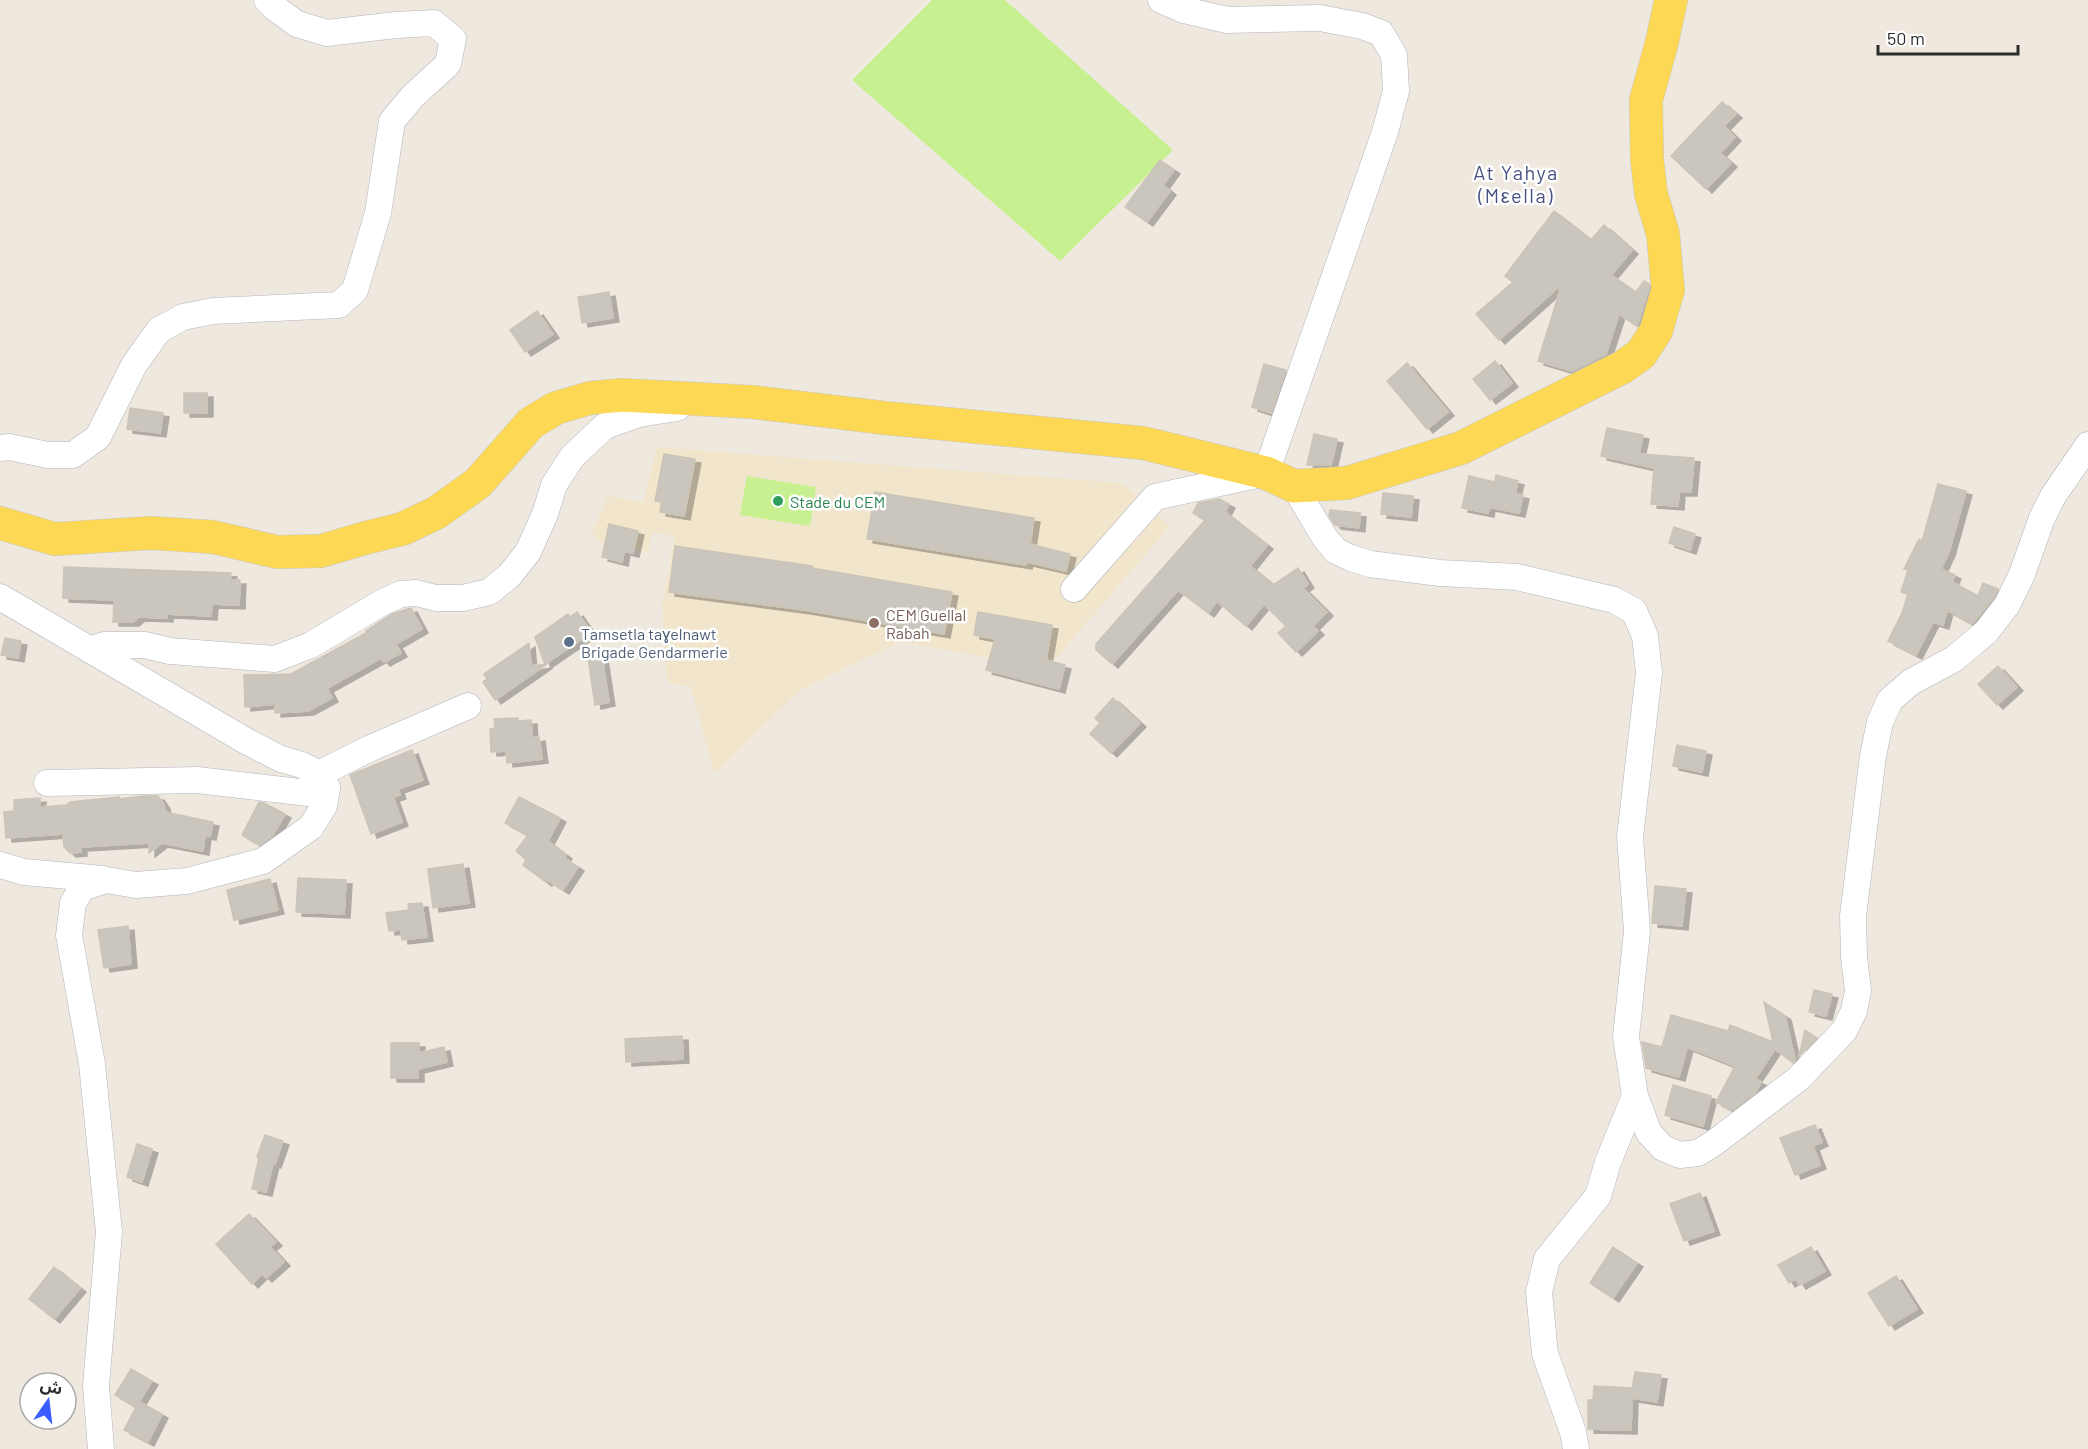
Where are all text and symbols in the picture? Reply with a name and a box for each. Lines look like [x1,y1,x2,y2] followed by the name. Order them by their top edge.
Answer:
[1878,18,2018,56] scale bar
[1887,27,1925,49] text: 50 m
[1473,160,1559,207] district label: At Yaḥya (Mεella)
[790,492,885,511] place label: Stade du CEM
[771,494,785,508] marker: Stade du CEM
[886,605,966,642] place label: CEM Guellal Rabah
[867,616,881,630] marker: CEM Guellal Rabah
[581,624,728,661] place label: Tamsetla taɣelnawt Brigade Gendarmerie
[562,635,576,649] marker: Tamsetla taɣelnawt Brigade Gendarmerie
[18,1371,78,1431] north arrow
[39,1374,65,1399] text: ش

